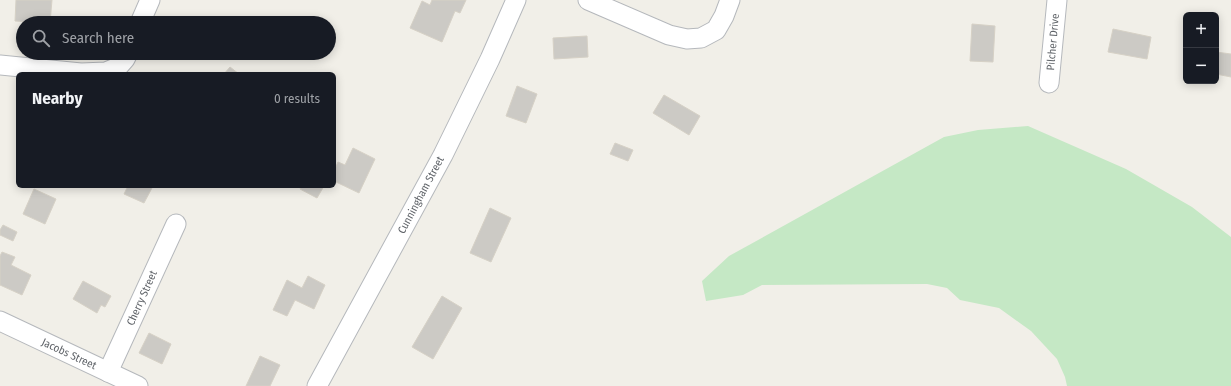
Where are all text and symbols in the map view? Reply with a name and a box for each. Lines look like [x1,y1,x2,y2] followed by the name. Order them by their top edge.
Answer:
[1183,12,1219,84] map controls
[1183,12,1219,48] button: +
[1044,13,1062,71] street label: Pilcher Drive
[16,16,336,60] search box
[30,27,52,49] icon: search
[62,29,134,47] text: Search here
[1183,48,1219,84] button: −
[32,88,83,109] text: Nearby
[274,91,320,106] text: 0 results
[395,154,447,236] street label: Cunningham Street
[124,268,160,328] street label: Cherry Street
[40,336,99,372] street label: Jacobs Street

